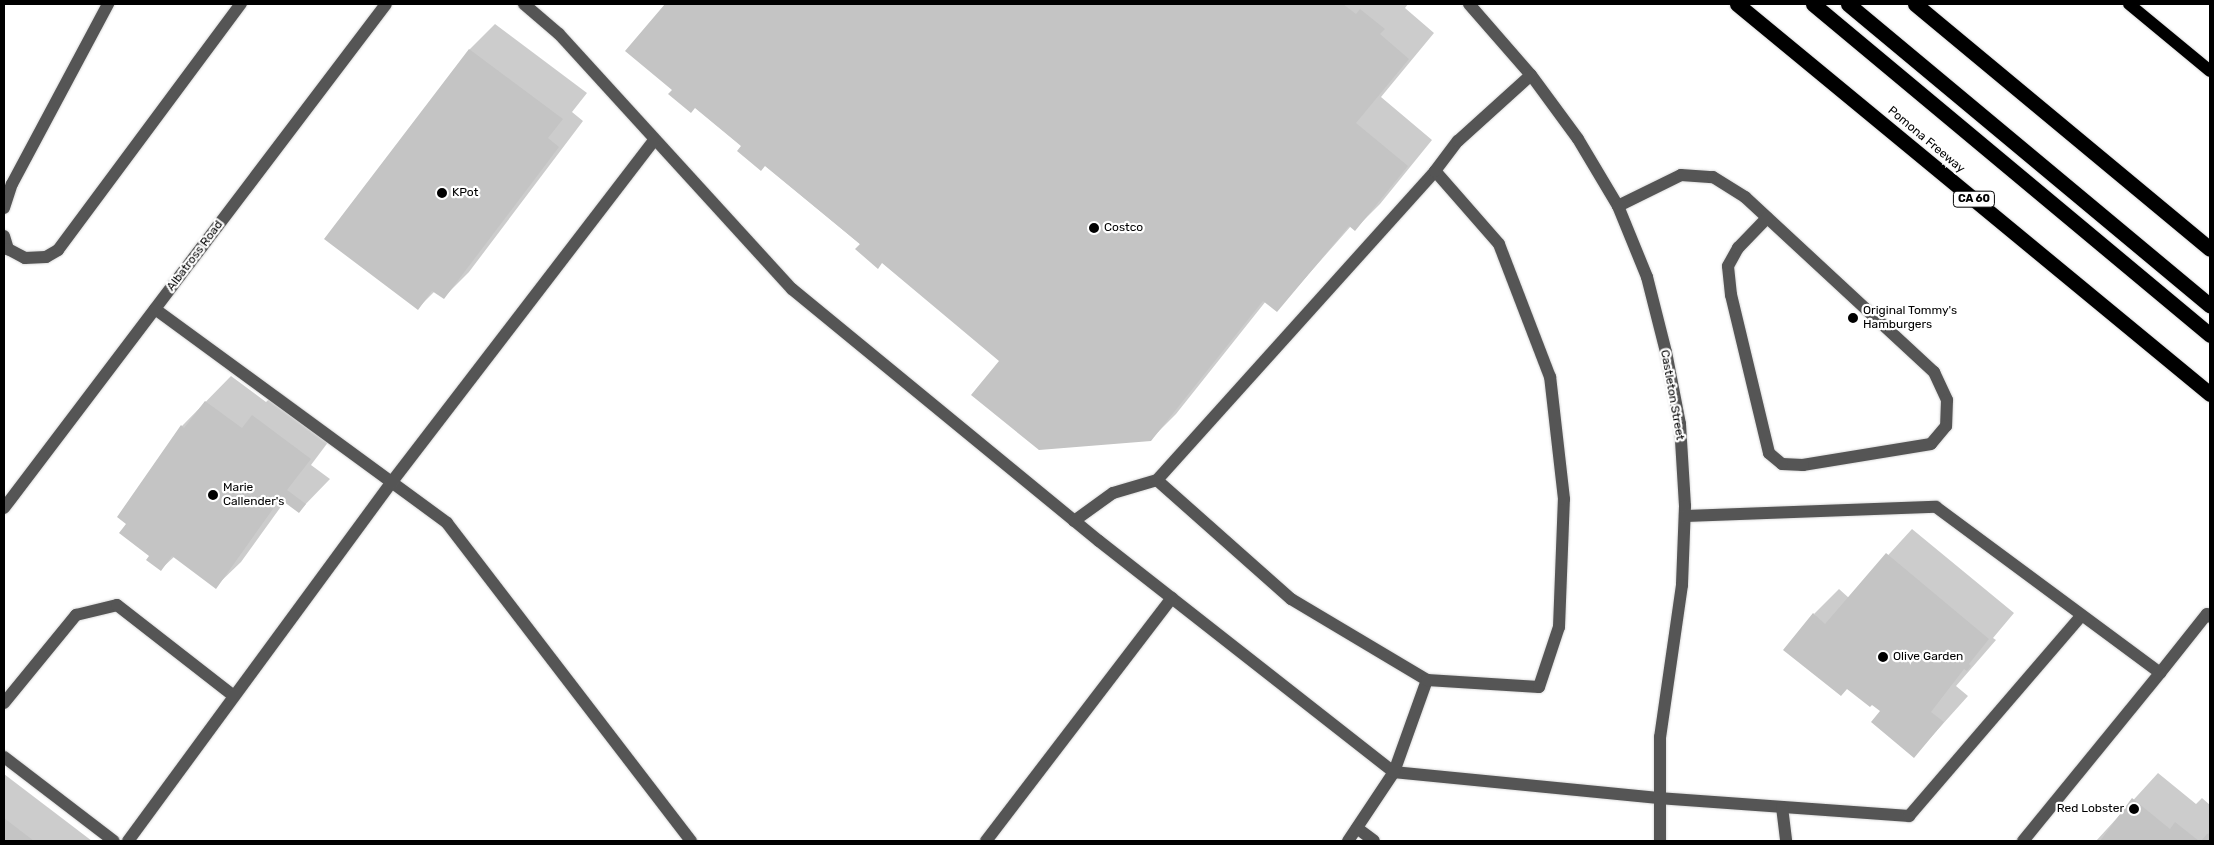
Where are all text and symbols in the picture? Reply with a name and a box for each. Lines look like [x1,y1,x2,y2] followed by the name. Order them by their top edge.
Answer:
[1885,104,1967,176] street label: Pomona Freeway
[452,186,478,200] place label: KPot
[436,187,448,199] marker: KPot
[1953,190,1995,208] road number: CA 60
[164,218,226,294] street label: Albatross Road
[1104,221,1143,235] place label: Costco
[1088,222,1100,234] marker: Costco
[1863,304,1957,332] place label: Original Tommy's Hamburgers
[1847,312,1859,324] marker: Original Tommy's Hamburgers
[1657,349,1687,441] street label: Castleton Street
[223,481,284,509] place label: Marie Callender's
[207,489,219,501] marker: Marie Callender's
[1893,650,1963,664] place label: Olive Garden
[1877,651,1889,663] marker: Olive Garden
[2057,802,2124,816] place label: Red Lobster
[2128,803,2140,815] marker: Red Lobster

